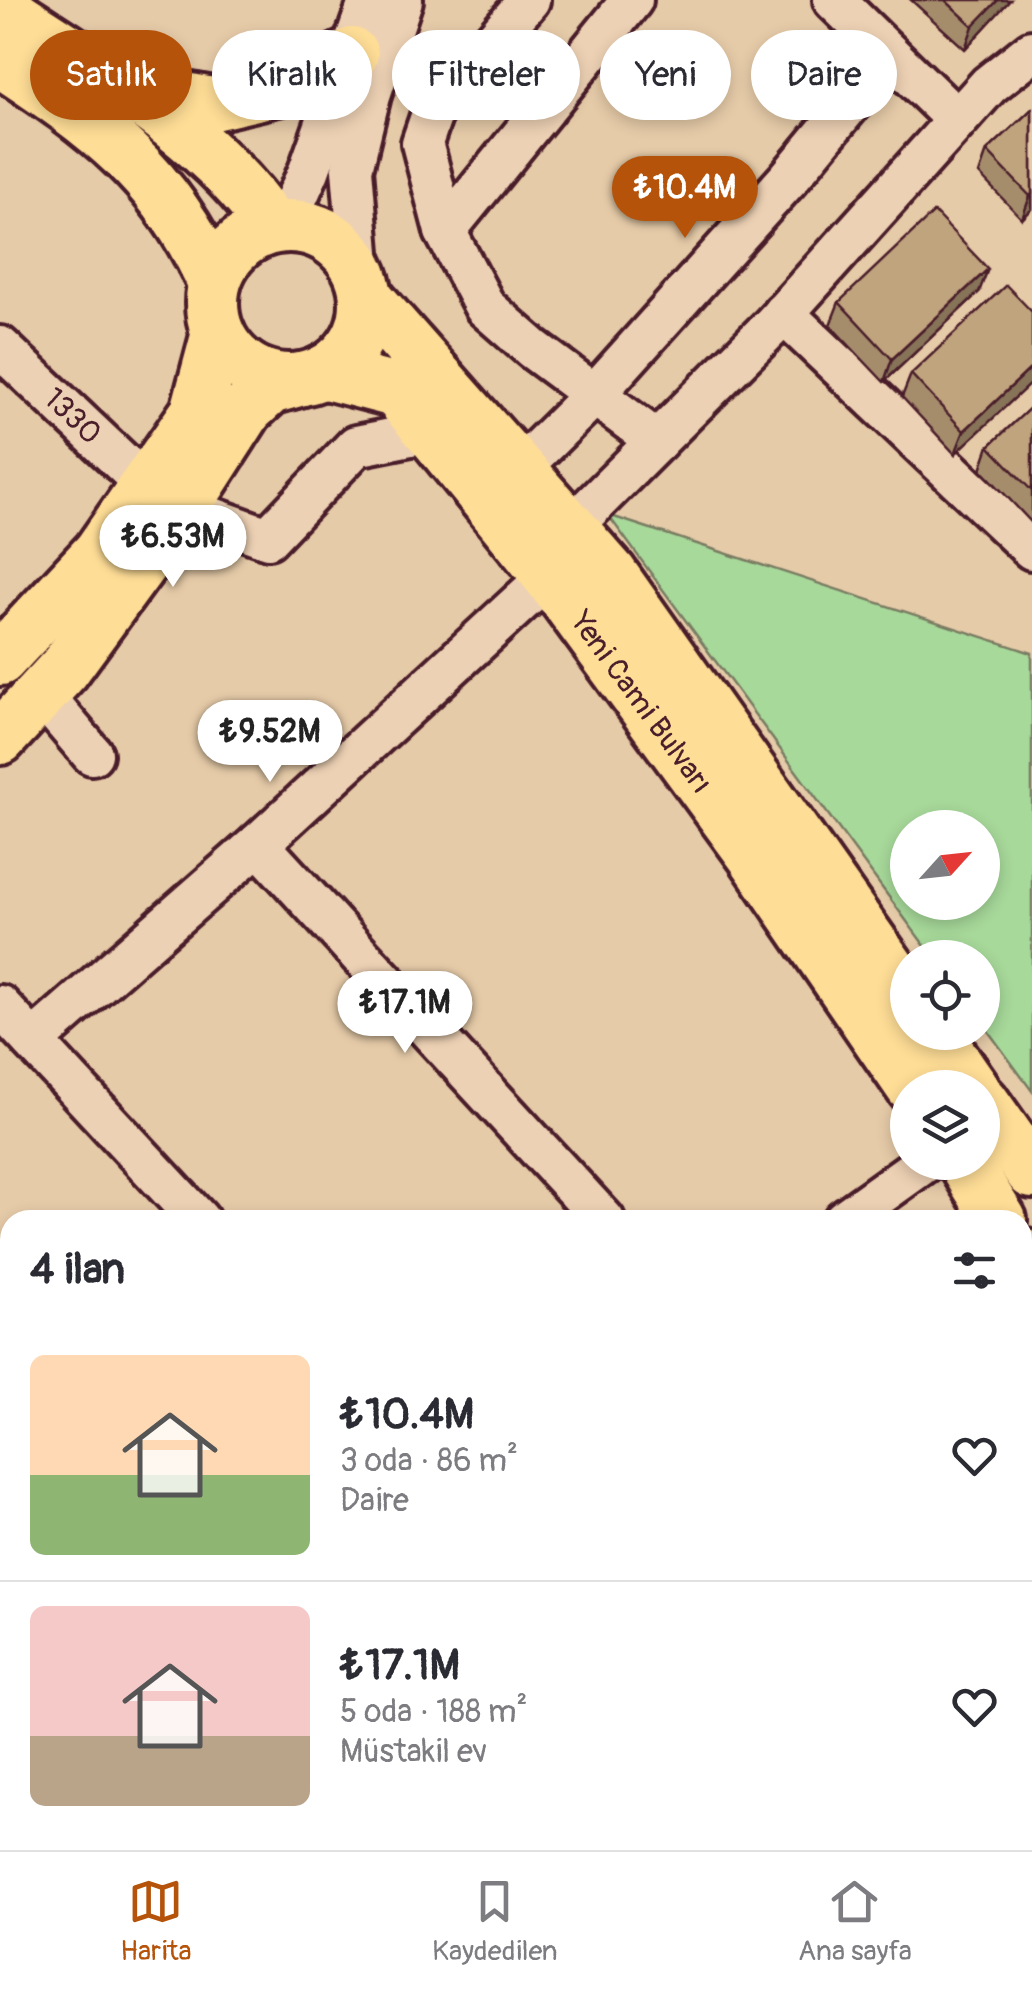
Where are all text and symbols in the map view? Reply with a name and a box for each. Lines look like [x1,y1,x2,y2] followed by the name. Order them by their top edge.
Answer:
[30,30,192,120] chip: Satılık
[212,30,372,120] chip: Kiralık
[392,30,580,120] chip: Filtreler
[600,30,731,120] chip: Yeni
[751,30,897,120] chip: Daire
[604,156,766,241] pin: ₺10.4M
[634,168,736,208] text: ₺10.4M
[36,380,109,452] street label: 1330
[92,505,254,590] pin: ₺6.53M
[121,517,225,557] text: ₺6.53M
[562,603,720,801] street label: Yeni Cami Bulvarı
[189,700,351,785] pin: ₺9.52M
[220,712,320,752] text: ₺9.52M
[890,810,1000,920] north arrow
[890,810,1000,1180] map controls
[890,940,1000,1050] button: locate
[324,971,486,1056] pin: ₺17.1M
[359,983,451,1023] text: ₺17.1M
[890,1070,1000,1180] button: layers
[947,1243,1002,1298] icon: filters
[30,1244,125,1296] text: 4 ilan
[340,1389,474,1441] text: ₺10.4M
[110,1395,230,1515] icon: home
[947,1428,1002,1483] icon: heart
[340,1441,518,1481] text: 3 oda · 86 m²
[340,1481,409,1521] text: Daire
[340,1640,460,1692] text: ₺17.1M
[110,1646,230,1766] icon: home
[947,1679,1002,1734] icon: heart
[340,1692,527,1732] text: 5 oda · 188 m²
[340,1732,487,1772] text: Müstakil ev
[120,1874,192,1969] tab: Harita
[432,1874,558,1969] tab: Kaydedilen
[798,1874,912,1969] tab: Ana sayfa

